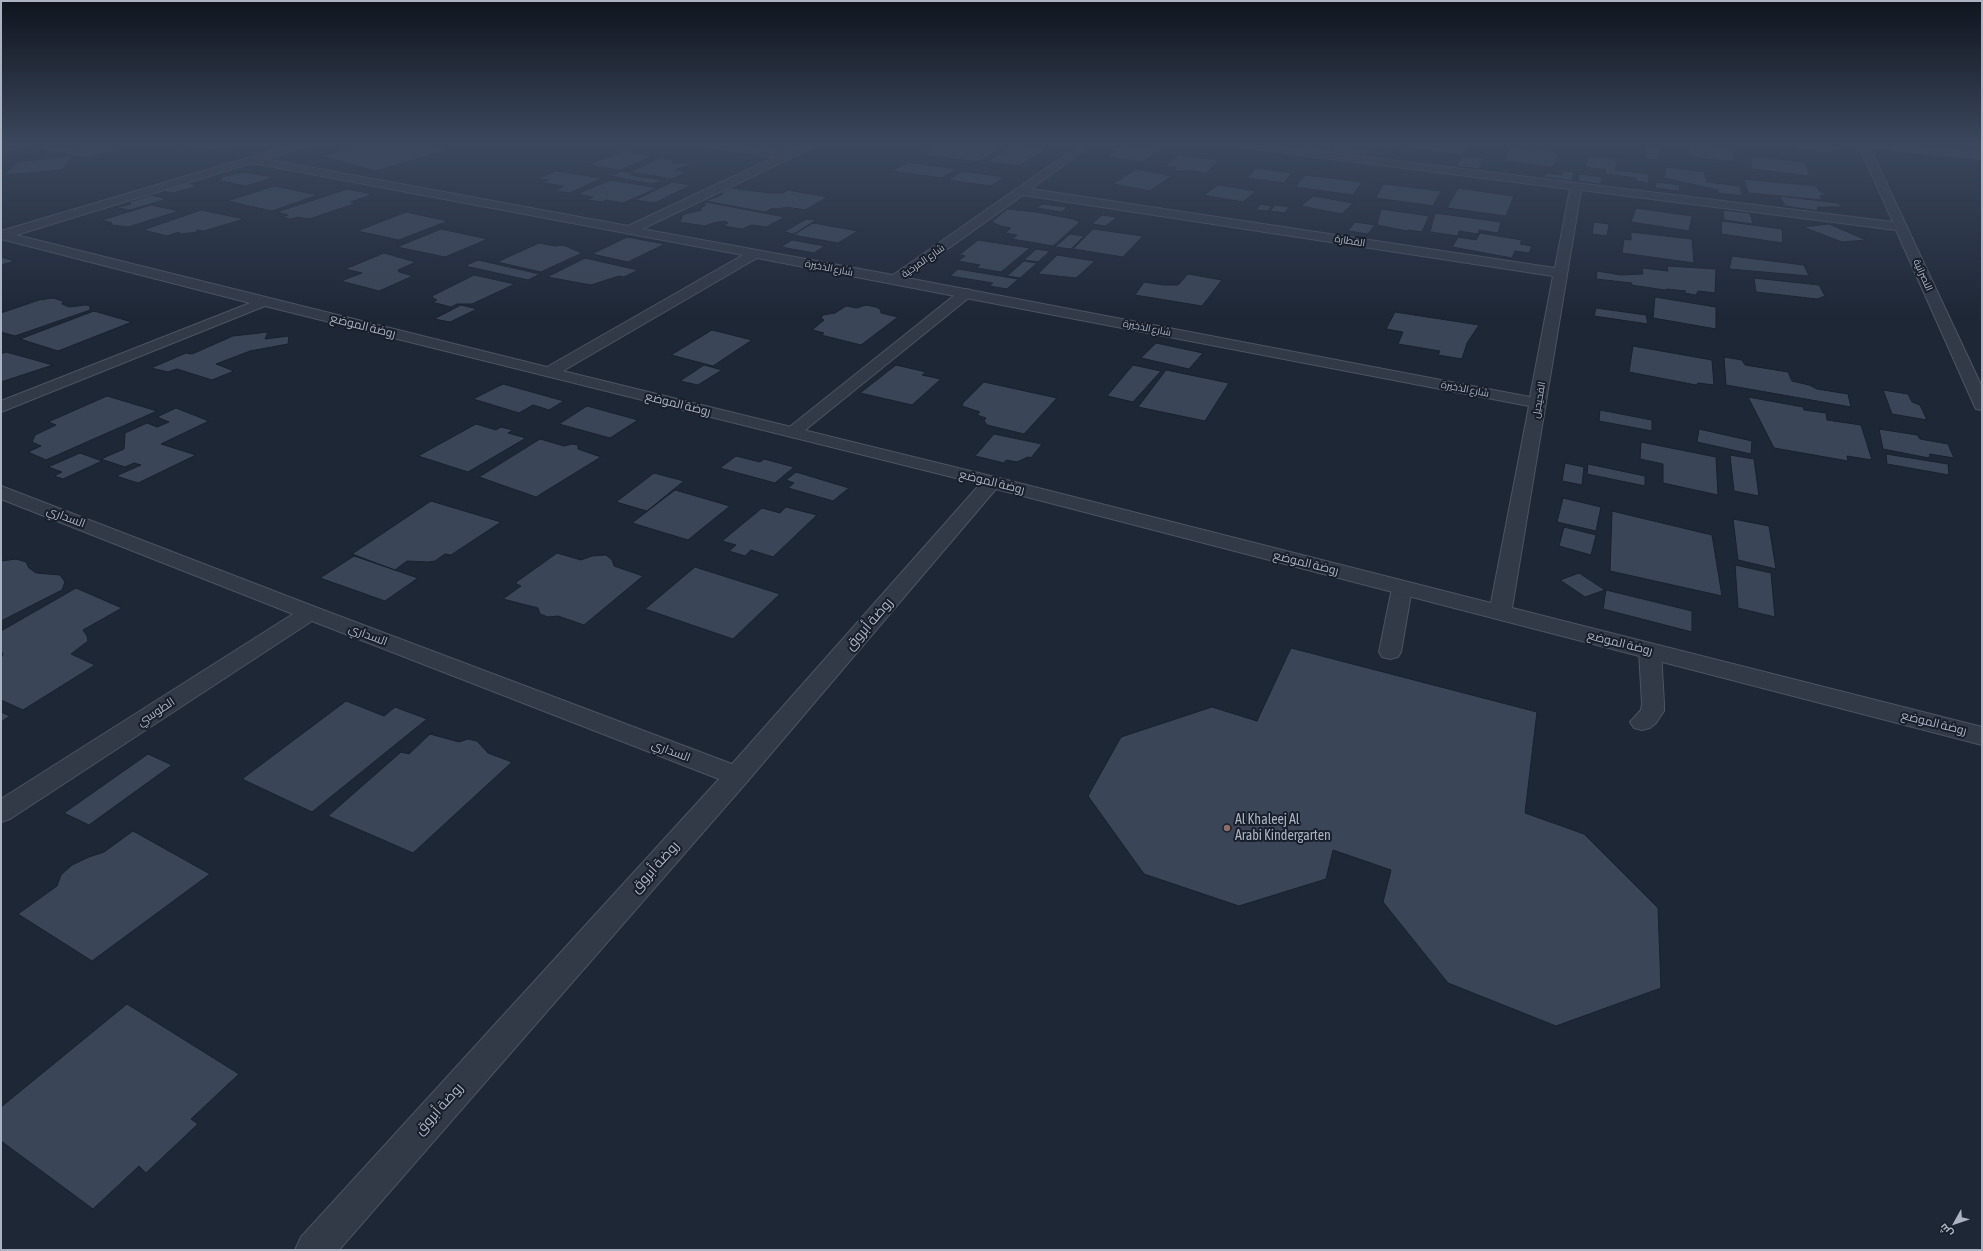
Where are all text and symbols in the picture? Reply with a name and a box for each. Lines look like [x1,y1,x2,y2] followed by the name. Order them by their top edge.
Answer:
[1334,233,1366,249] street label: القطارة
[899,242,947,280] street label: شارع المرخية
[804,257,854,279] street label: شارع الذخيرة
[1911,257,1935,293] street label: النصرانية
[329,311,397,341] street label: روضة الموضع
[1122,317,1172,339] street label: شارع الذخيرة
[1440,378,1490,400] street label: شارع الذخيرة
[1530,381,1548,419] street label: الفحيحيل
[644,389,712,419] street label: روضة الموضع
[958,467,1026,497] street label: روضة الموضع
[45,503,87,531] street label: السداري
[1272,548,1340,578] street label: روضة الموضع
[842,594,896,654] street label: روضة أبروق
[347,621,389,649] street label: السداري
[1586,628,1654,658] street label: روضة الموضع
[135,695,177,729] street label: الطوسي
[1900,708,1968,738] street label: روضة الموضع
[650,737,692,765] street label: السداري
[1235,812,1331,844] place label: Al Khaleej Al Arabi Kindergarten
[1222,823,1232,833] marker: Al Khaleej Al Arabi Kindergarten
[627,838,683,896] street label: روضة أبروق
[411,1080,467,1138] street label: روضة أبروق
[1935,1203,1975,1243] north arrow
[1937,1221,1955,1240] text: ش

